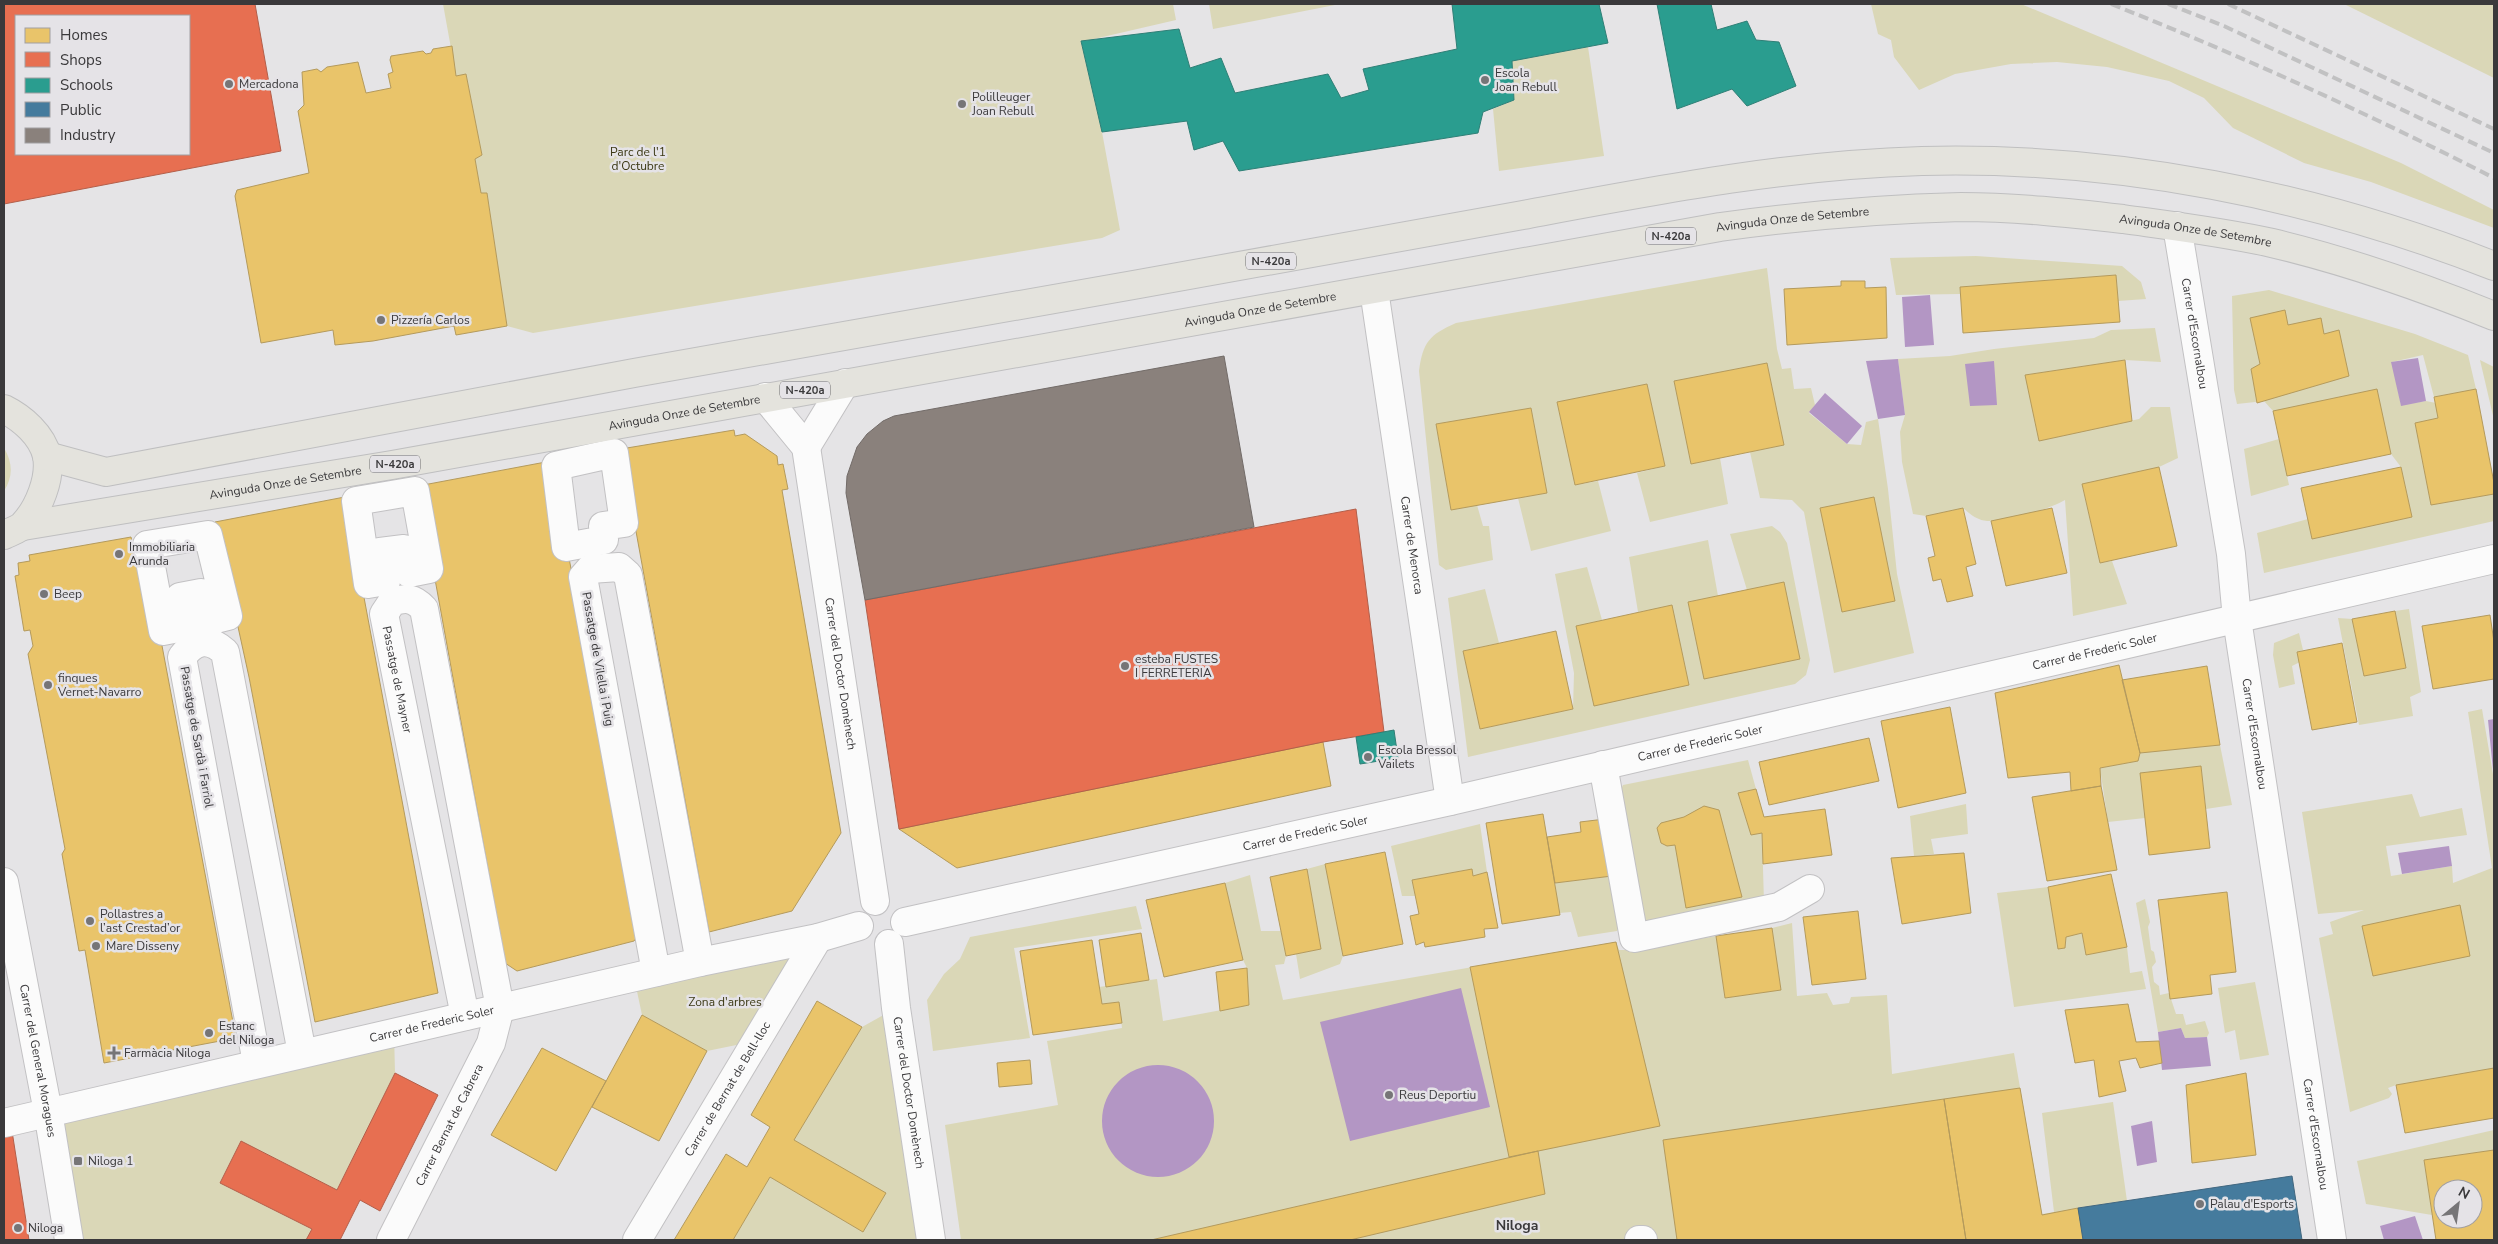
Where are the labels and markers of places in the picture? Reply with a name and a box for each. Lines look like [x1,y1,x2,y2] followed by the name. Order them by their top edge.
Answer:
[1494,65,1557,95] place label: Escola Joan Rebull
[1479,74,1491,86] marker: Escola Joan Rebull
[239,76,299,92] place label: Mercadona
[223,78,235,90] marker: Mercadona
[971,89,1034,119] place label: Polilleuger Joan Rebull
[956,98,968,110] marker: Polilleuger Joan Rebull
[391,312,470,328] place label: Pizzería Carlos
[375,314,387,326] marker: Pizzería Carlos
[129,539,195,569] place label: Immobiliaria Arunda
[113,548,125,560] marker: Immobiliaria Arunda
[54,586,82,602] place label: Beep
[38,588,50,600] marker: Beep
[1135,651,1218,681] place label: esteba FUSTES I FERRETERIA
[1119,660,1131,672] marker: esteba FUSTES I FERRETERIA
[57,670,142,700] place label: finques Vernet-Navarro
[42,679,54,691] marker: finques Vernet-Navarro
[1377,742,1457,772] place label: Escola Bressol Vailets
[1362,751,1374,763] marker: Escola Bressol Vailets
[100,906,181,936] place label: Pollastres a l’ast Crestad’or
[84,915,96,927] marker: Pollastres a l’ast Crestad’or
[106,938,180,954] place label: Mare Disseny
[90,940,102,952] marker: Mare Disseny
[219,1018,274,1048] place label: Estanc del Niloga
[203,1027,215,1039] marker: Estanc del Niloga
[124,1045,211,1061] place label: Farmàcia Niloga
[108,1047,120,1059] marker: Farmàcia Niloga
[1399,1087,1476,1103] place label: Reus Deportiu
[1383,1089,1395,1101] marker: Reus Deportiu
[88,1153,134,1169] place label: Niloga 1
[72,1155,84,1167] marker: Niloga 1
[2210,1196,2294,1212] place label: Palau d'Esports
[2194,1198,2206,1210] marker: Palau d'Esports
[28,1220,63,1236] place label: Niloga
[12,1222,24,1234] marker: Niloga

